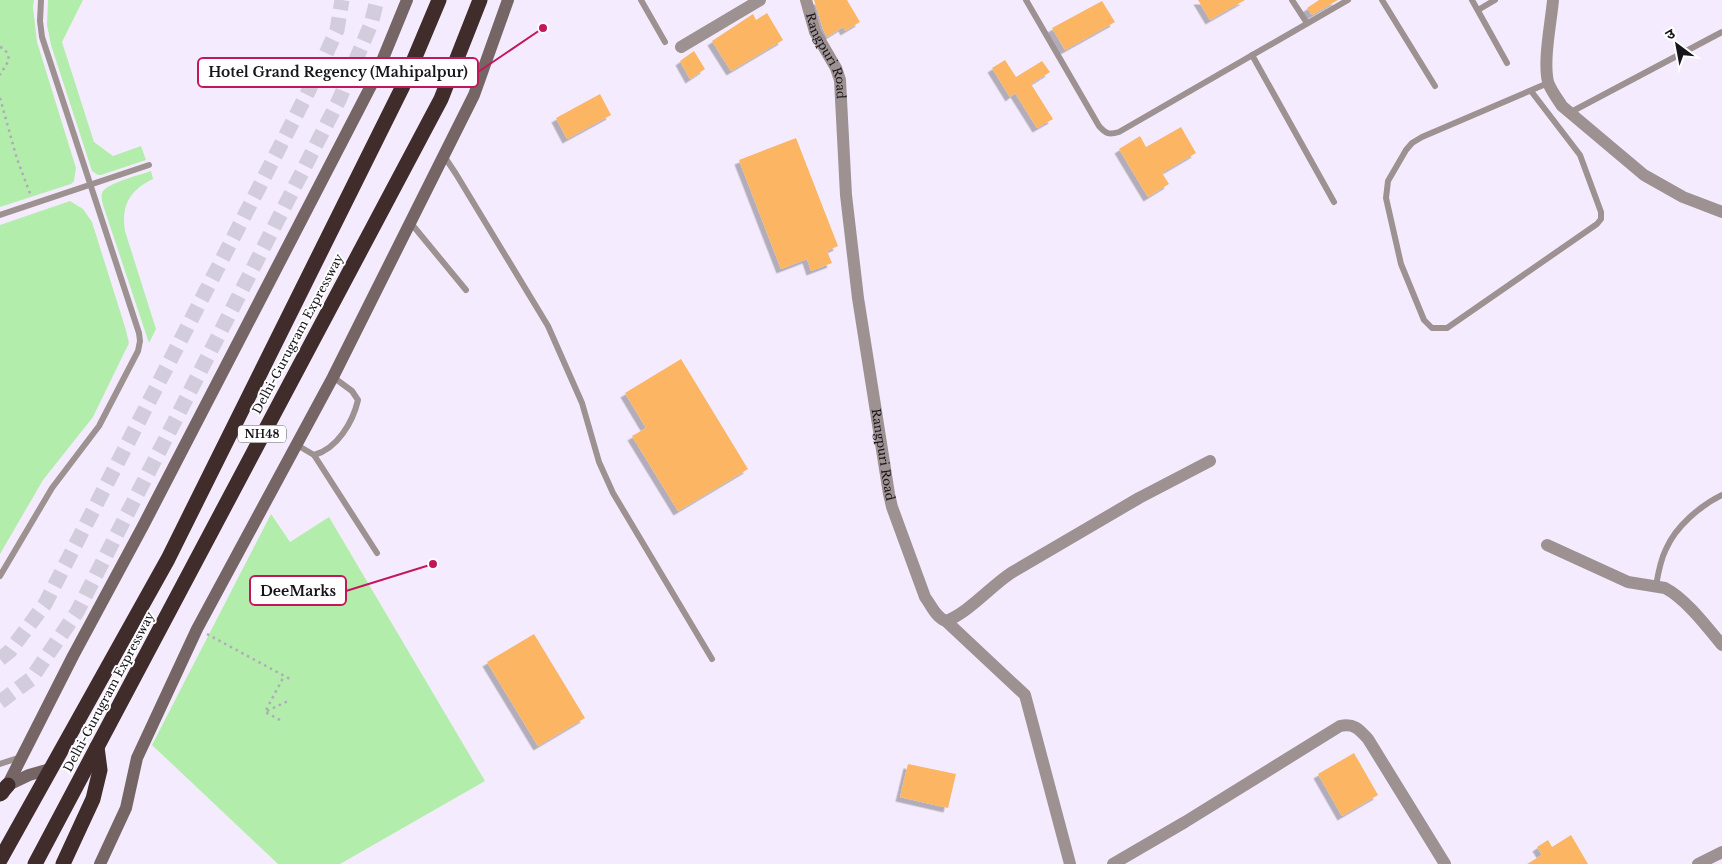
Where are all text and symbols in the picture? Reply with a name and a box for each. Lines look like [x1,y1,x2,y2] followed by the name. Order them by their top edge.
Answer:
[803,11,849,99] street label: Rangpuri Road
[1652,20,1702,70] north arrow
[1662,24,1679,44] text: उ
[198,58,478,87] callout: Hotel Grand Regency (Mahipalpur)
[208,63,468,81] text: Hotel Grand Regency (Mahipalpur)
[249,251,346,416] street label: Delhi-Gurugram Expressway
[869,407,898,502] street label: Rangpuri Road
[238,426,286,442] road number: NH48
[250,576,346,605] callout: DeeMarks
[260,582,336,600] text: DeeMarks
[60,609,157,774] street label: Delhi-Gurugram Expressway

